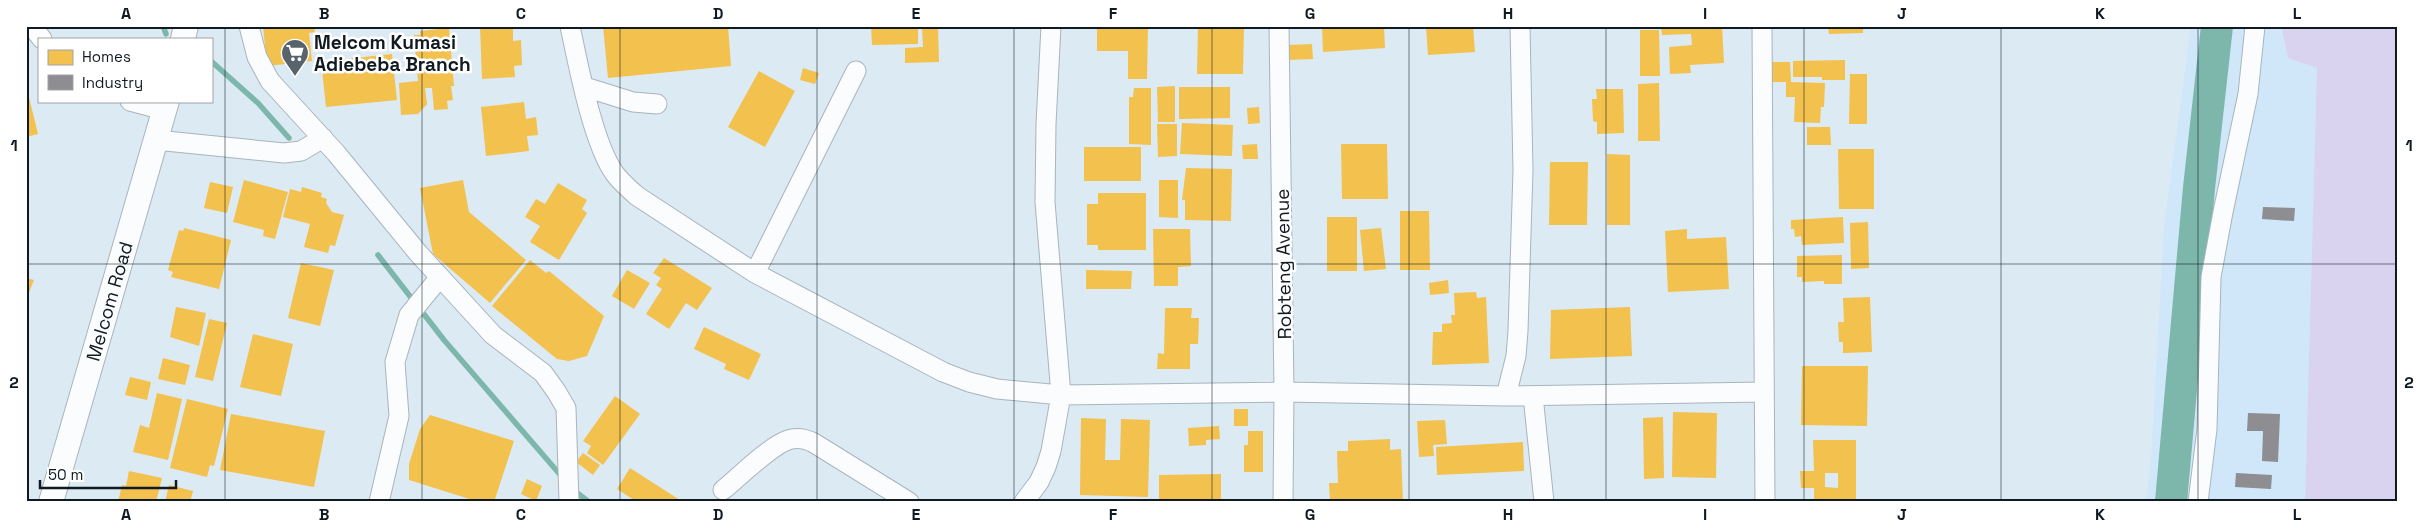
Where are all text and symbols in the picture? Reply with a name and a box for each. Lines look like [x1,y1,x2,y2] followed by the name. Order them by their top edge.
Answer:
[121,3,131,24] text: A
[319,3,329,24] text: B
[516,3,526,24] text: C
[713,3,723,24] text: D
[912,3,921,24] text: E
[1109,3,1118,24] text: F
[1305,3,1315,24] text: G
[1503,3,1513,24] text: H
[1703,3,1707,24] text: I
[1897,3,1907,24] text: J
[2095,3,2105,24] text: K
[2293,3,2302,24] text: L
[314,30,471,77] place label: Melcom Kumasi Adiebeba Branch
[38,38,212,102] legend
[280,38,310,77] supermarket icon: Melcom Kumasi Adiebeba Branch
[82,47,131,66] text: Homes
[82,73,143,92] text: Industry
[10,135,18,156] text: 1
[2405,135,2413,156] text: 1
[1270,188,1297,340] street label: Robteng Avenue
[80,239,139,364] street label: Melcom Road
[9,372,19,393] text: 2
[2404,372,2414,393] text: 2
[40,458,176,490] scale bar
[48,465,83,484] text: 50 m
[121,504,131,525] text: A
[319,504,329,525] text: B
[516,504,526,525] text: C
[713,504,723,525] text: D
[912,504,921,525] text: E
[1109,504,1118,525] text: F
[1305,504,1315,525] text: G
[1503,504,1513,525] text: H
[1703,504,1707,525] text: I
[1897,504,1907,525] text: J
[2095,504,2105,525] text: K
[2293,504,2302,525] text: L

